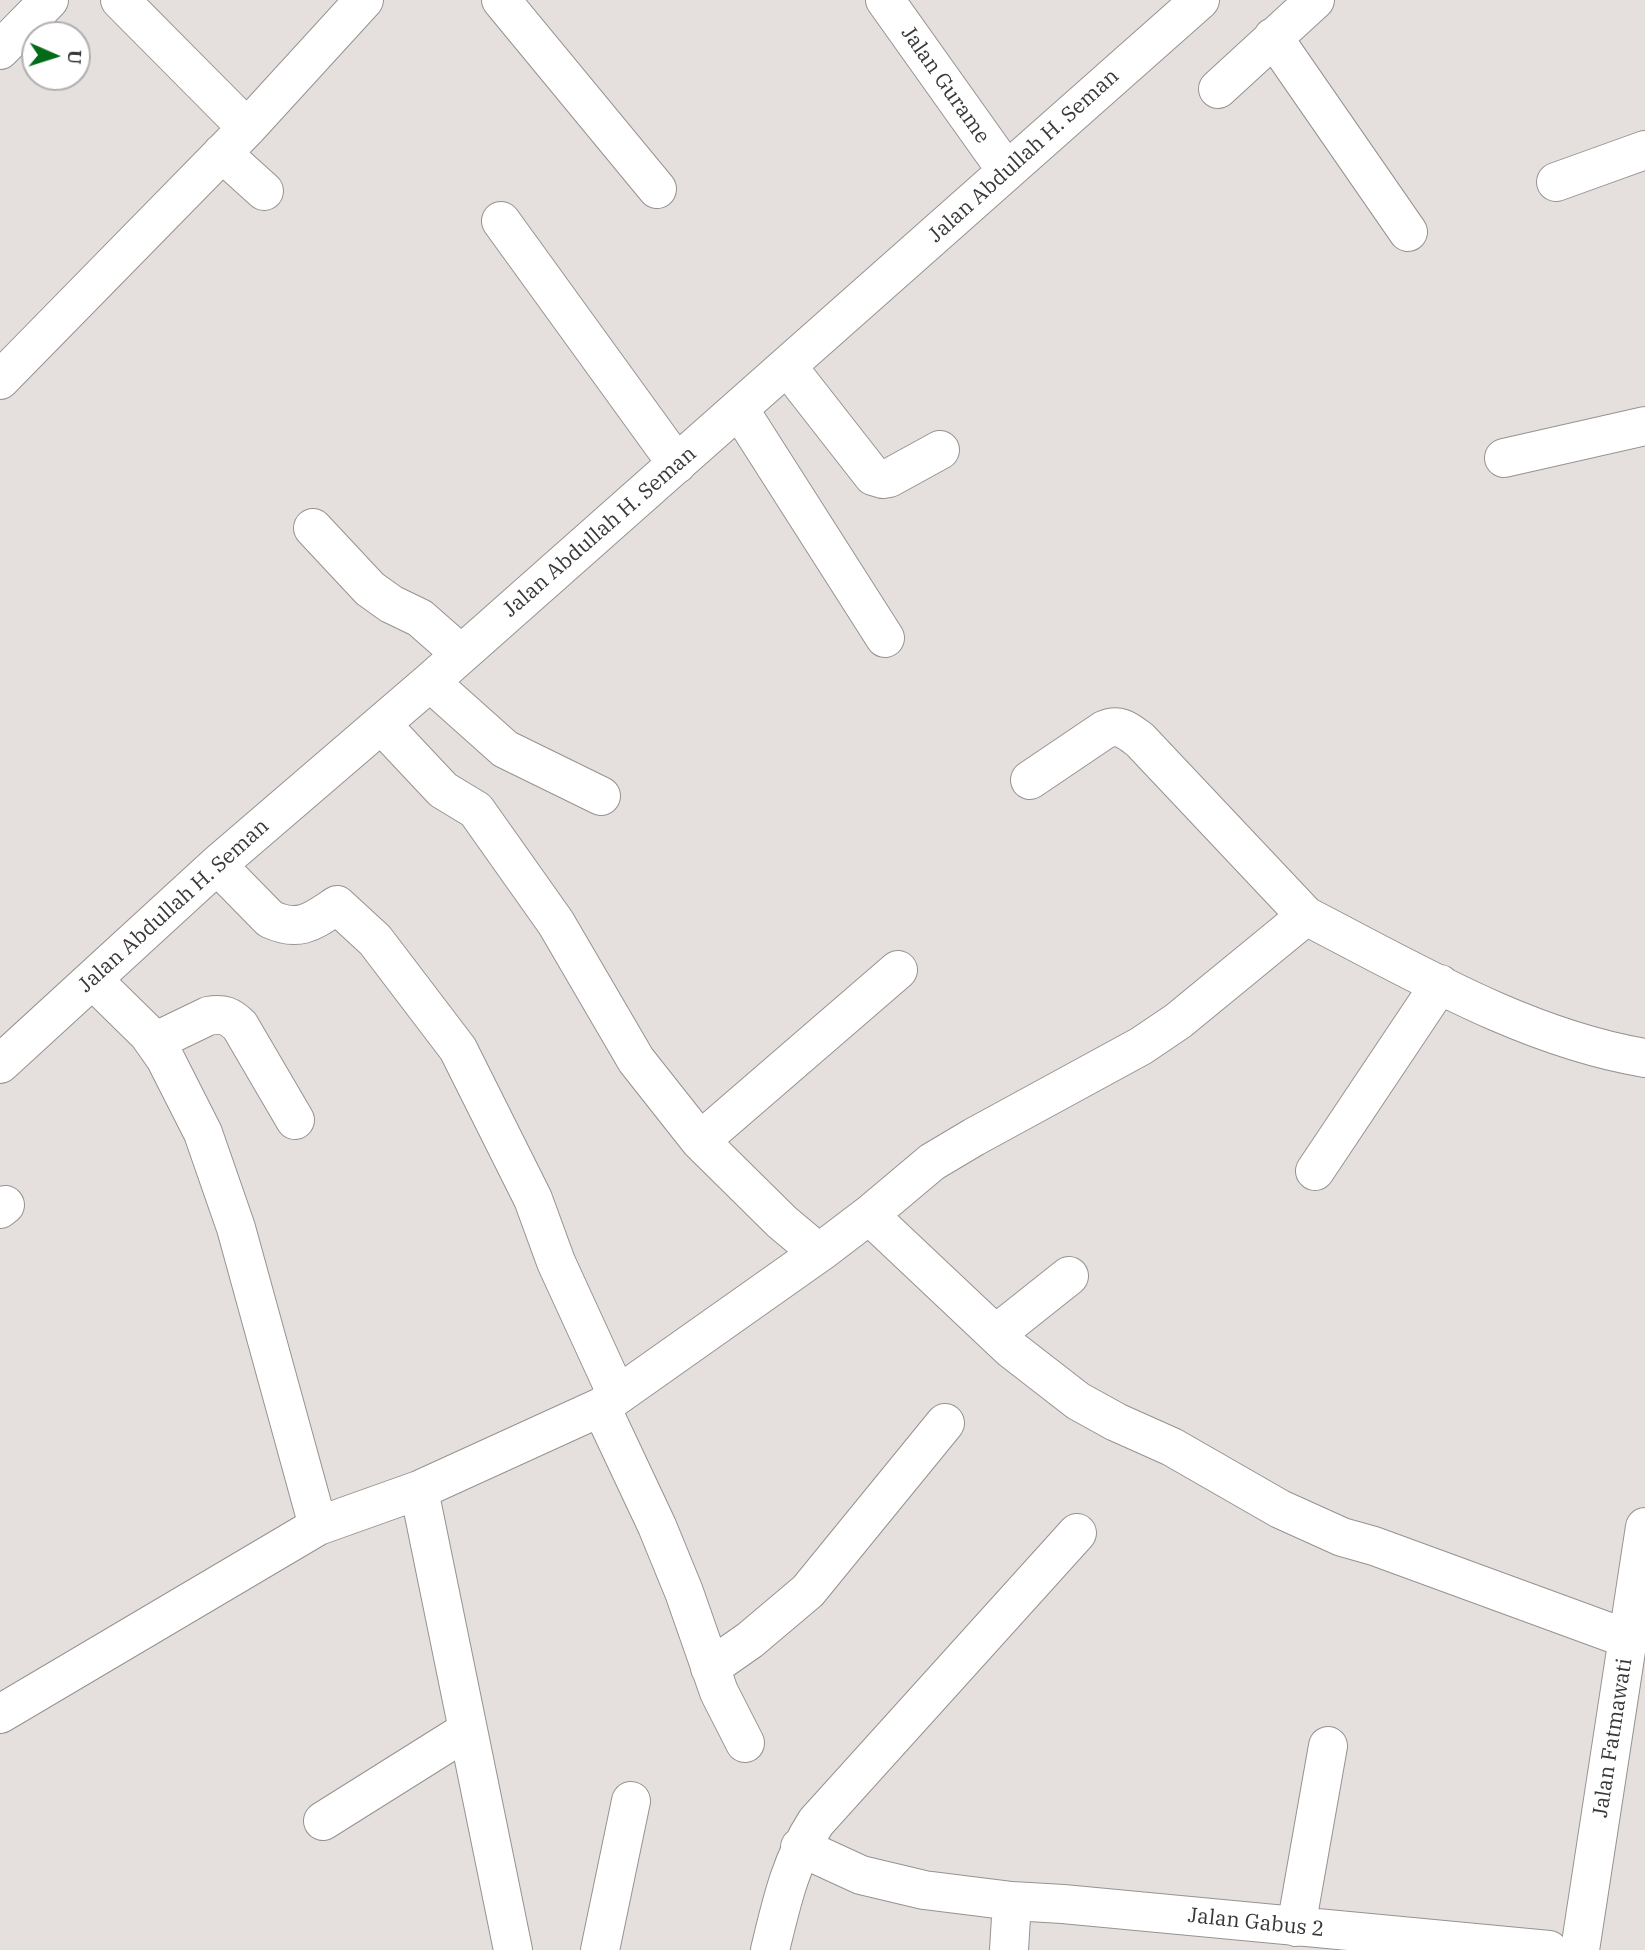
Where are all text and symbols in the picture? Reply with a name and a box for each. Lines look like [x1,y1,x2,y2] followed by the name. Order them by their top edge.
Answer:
[21,21,91,91] north arrow
[895,22,995,148] street label: Jalan Gurame
[63,49,87,65] text: U
[924,64,1124,248] street label: Jalan Abdullah H. Seman
[498,441,702,623] street label: Jalan Abdullah H. Seman
[74,814,274,998] street label: Jalan Abdullah H. Seman
[1588,1657,1638,1819] street label: Jalan Fatmawati
[1187,1903,1325,1943] street label: Jalan Gabus 2

